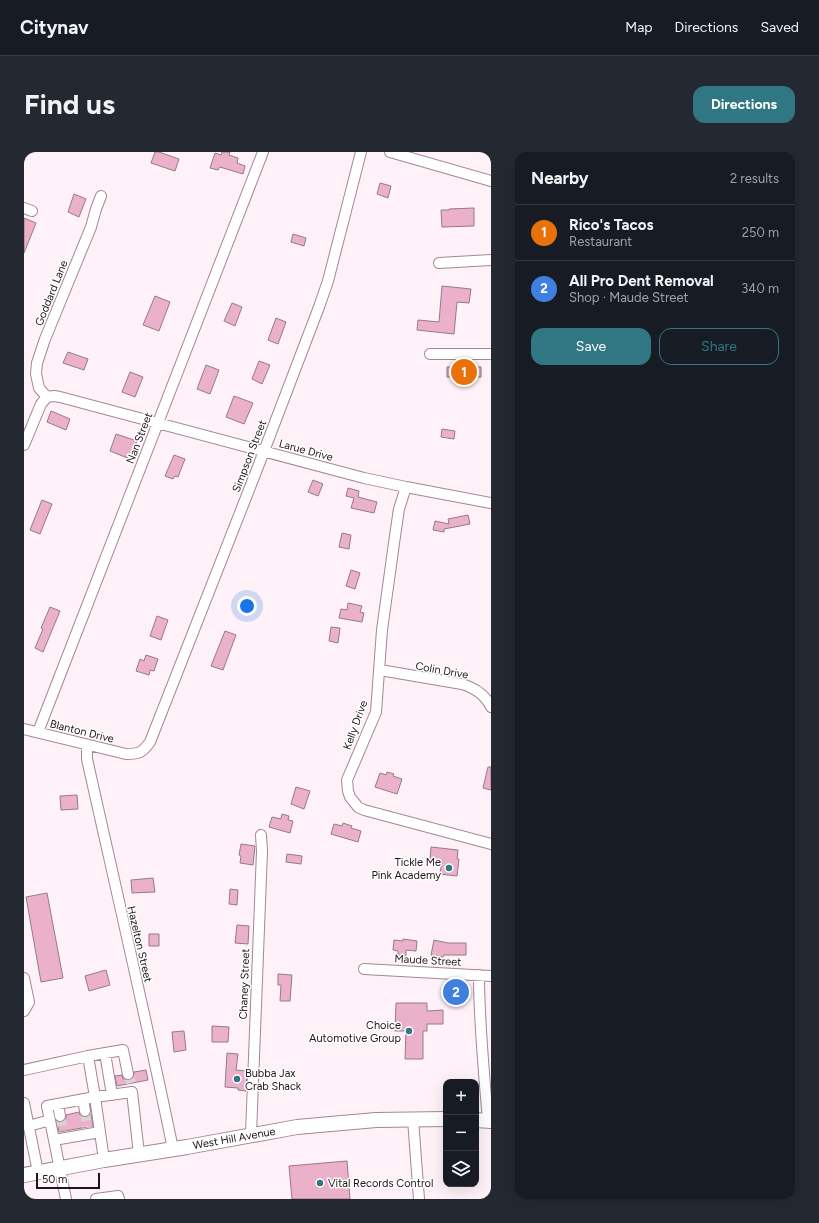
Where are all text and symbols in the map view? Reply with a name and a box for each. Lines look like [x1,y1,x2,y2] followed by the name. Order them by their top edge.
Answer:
[20,16,89,39] text: Citynav
[625,19,653,36] text: Map
[675,19,738,36] text: Directions
[760,19,799,36] text: Saved
[693,86,795,123] button: Directions
[24,87,115,121] text: Find us
[531,168,589,188] text: Nearby
[730,171,779,186] text: 2 results
[569,216,653,234] text: Rico's Tacos
[541,225,547,240] text: 1
[742,225,779,240] text: 250 m
[569,234,632,249] text: Restaurant
[32,258,71,328] street label: Goddard Lane
[569,272,714,290] text: All Pro Dent Removal
[540,281,548,296] text: 2
[741,281,779,296] text: 340 m
[569,290,688,305] text: Shop · Maude Street
[531,328,651,365] button: Save
[659,328,779,365] button: Share
[451,357,477,387] pin: 1
[124,411,155,466] street label: Nan Street
[230,418,269,494] street label: Simpson Street
[277,437,334,464] street label: Larue Drive
[237,596,257,616] your location
[414,659,469,682] street label: Colin Drive
[341,699,370,752] street label: Kelly Drive
[48,717,115,746] street label: Blanton Drive
[371,856,441,882] place label: Tickle Me Pink Academy
[444,863,454,873] marker: Tickle Me Pink Academy
[124,905,155,984] street label: Hazelton Street
[237,948,252,1020] street label: Chaney Street
[394,952,462,969] street label: Maude Street
[443,977,469,1007] pin: 2
[309,1019,401,1045] place label: Choice Automotive Group
[404,1026,414,1036] marker: Choice Automotive Group
[245,1067,302,1093] place label: Bubba Jax Crab Shack
[232,1074,242,1084] marker: Bubba Jax Crab Shack
[443,1079,479,1187] map controls
[443,1079,479,1115] button: +
[443,1115,479,1151] button: −
[192,1125,276,1152] street label: West Hill Avenue
[443,1151,479,1187] button: layers
[36,1171,100,1190] scale bar
[42,1173,67,1186] text: 50 m
[328,1177,433,1190] place label: Vital Records Control
[315,1178,325,1188] marker: Vital Records Control

